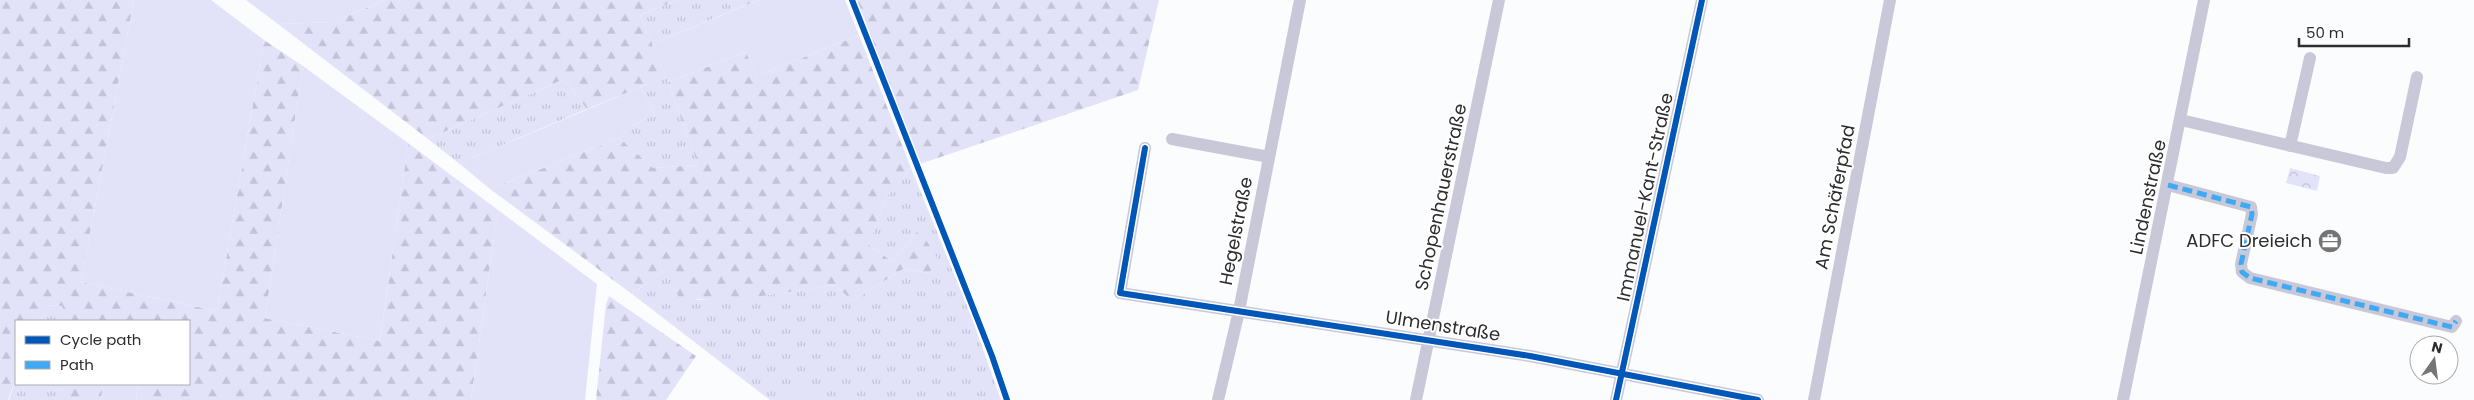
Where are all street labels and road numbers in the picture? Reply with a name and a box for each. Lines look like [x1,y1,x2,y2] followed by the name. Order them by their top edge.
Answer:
[1610,90,1679,303] street label: Immanuel-Kant-Straße
[1408,101,1473,293] street label: Schopenhauerstraße
[1808,122,1861,271] street label: Am Schäferpfad
[2123,137,2172,257] street label: Lindenstraße
[1213,175,1258,287] street label: Hegelstraße
[1384,304,1502,347] street label: Ulmenstraße

